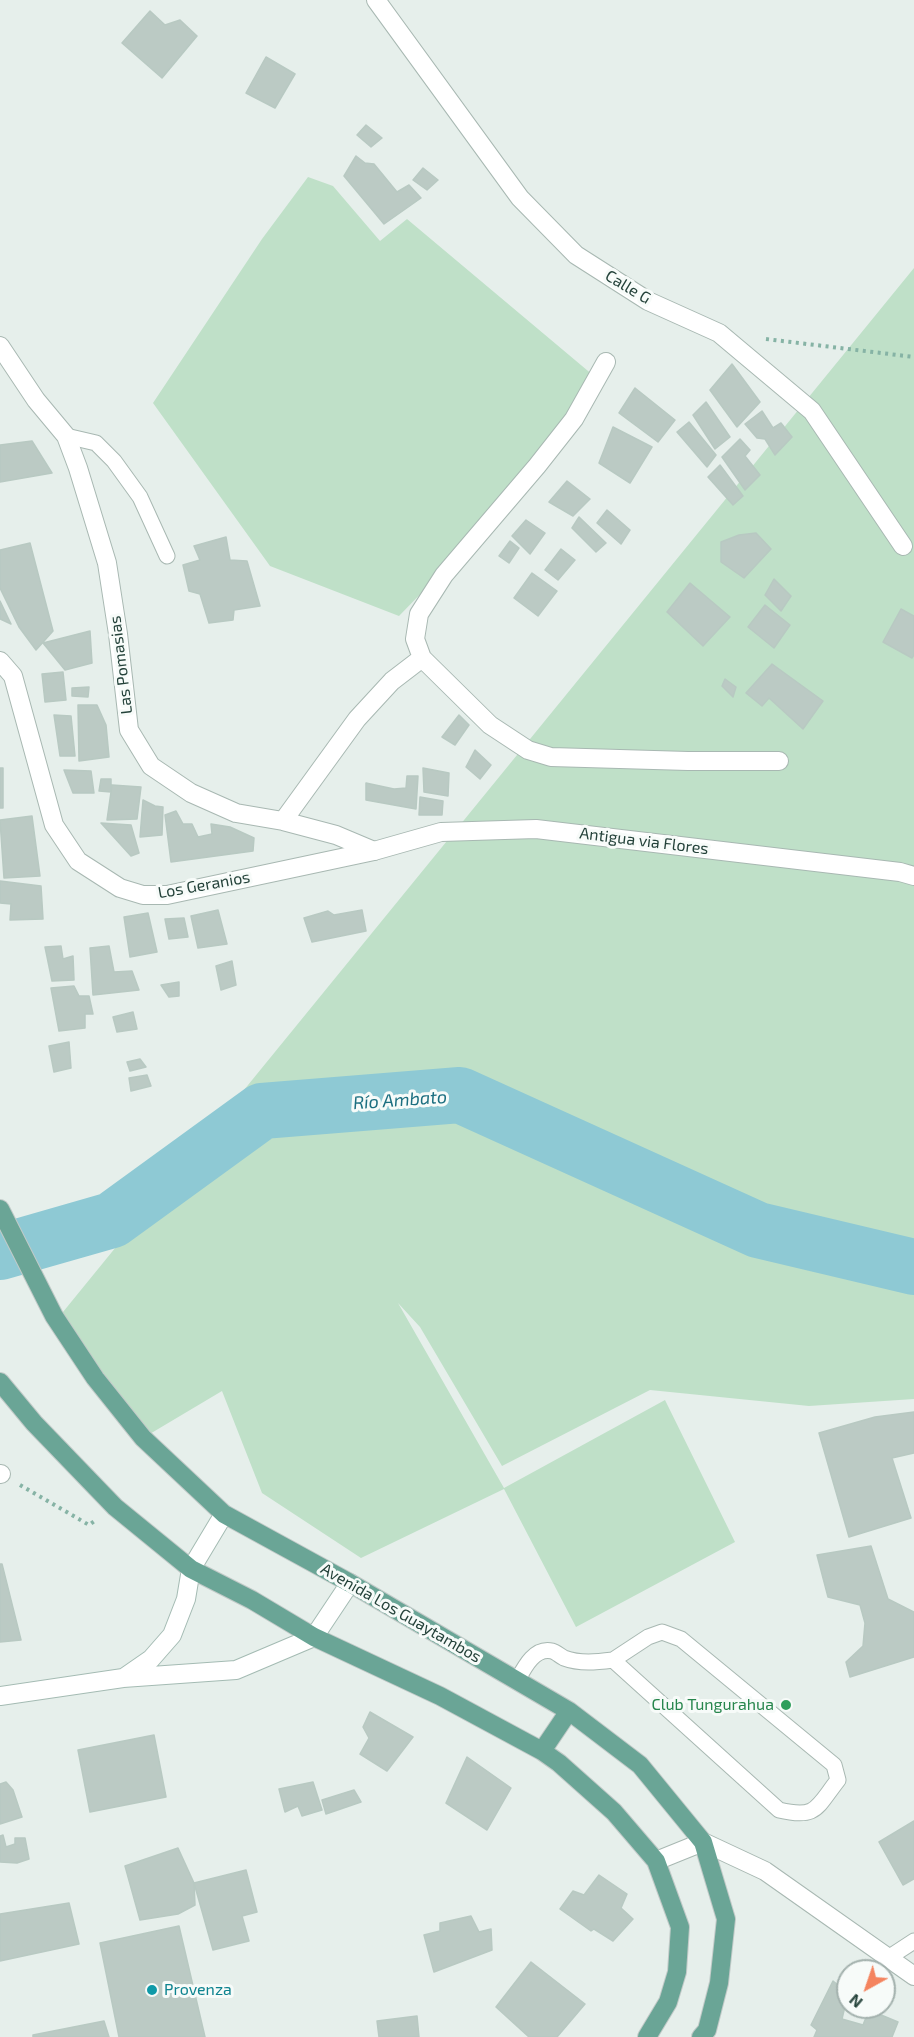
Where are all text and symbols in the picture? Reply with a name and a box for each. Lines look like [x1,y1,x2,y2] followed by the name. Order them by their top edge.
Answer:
[602,266,654,308] street label: Calle G
[105,615,137,715] street label: Las Pomasias
[578,824,710,858] street label: Antigua via Flores
[156,867,252,903] street label: Los Geranios
[352,1086,448,1114] water label: Río Ambato
[317,1559,485,1667] street label: Avenida Los Guaytambos
[652,1695,774,1715] place label: Club Tungurahua
[779,1698,793,1712] marker: Club Tungurahua
[836,1959,896,2019] north arrow
[164,1980,232,2000] place label: Provenza
[145,1983,159,1997] marker: Provenza
[845,1991,866,2013] text: N

